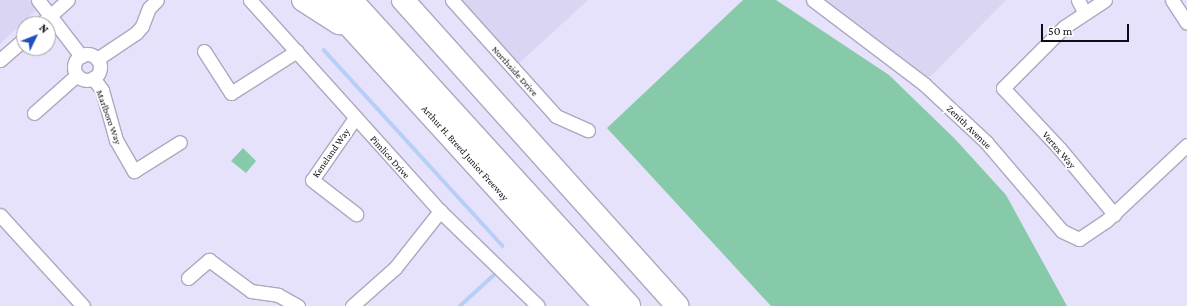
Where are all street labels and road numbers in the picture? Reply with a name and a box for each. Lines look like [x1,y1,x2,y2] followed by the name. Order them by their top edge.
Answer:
[489,43,541,99] street label: Northside Drive
[94,88,124,146] street label: Marlboro Way
[419,103,511,203] street label: Arthur H. Breed Junior Freeway
[944,103,994,151] street label: Zenith Avenue
[310,126,352,180] street label: Keneland Way
[1040,129,1078,171] street label: Vertex Way
[368,133,412,181] street label: Pimlico Drive

